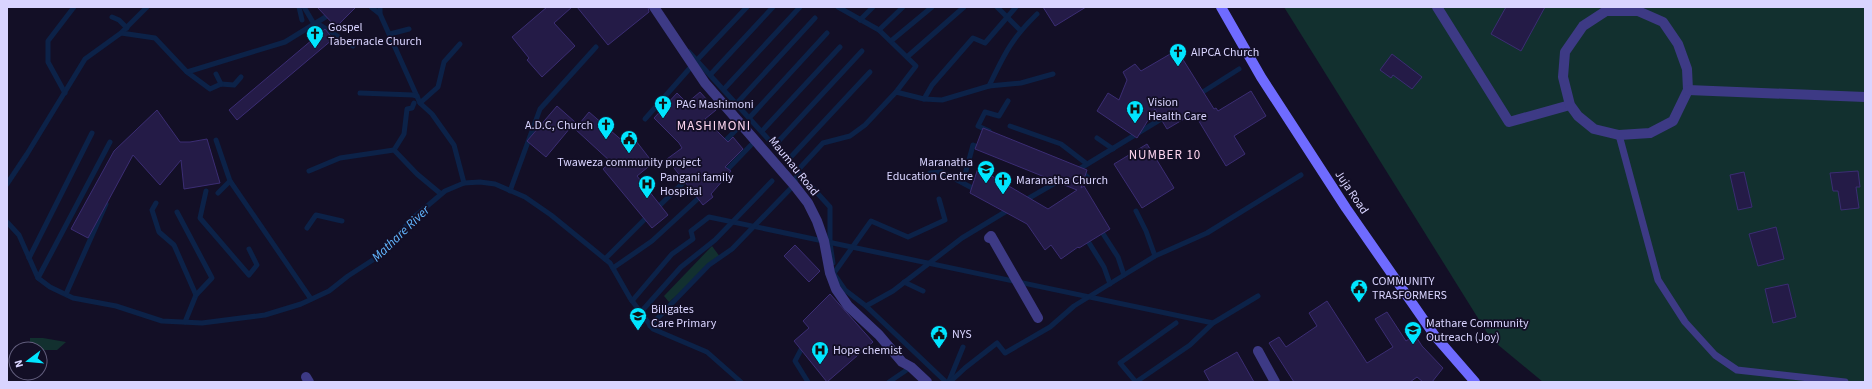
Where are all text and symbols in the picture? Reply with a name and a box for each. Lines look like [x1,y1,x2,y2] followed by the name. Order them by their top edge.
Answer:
[328,19,422,50] place label: Gospel Tabernacle Church
[305,24,325,49] church icon: Gospel Tabernacle Church
[1168,42,1188,67] church icon: AIPCA Church
[1191,44,1259,61] place label: AIPCA Church
[653,94,673,119] church icon: PAG Mashimoni
[1148,94,1207,125] place label: Vision Health Care
[676,96,754,113] place label: PAG Mashimoni
[1125,99,1145,124] hospital icon: Vision Health Care
[596,115,616,140] church icon: A.D.C, Church
[525,117,593,134] place label: A.D.C, Church
[677,117,751,135] district label: MASHIMONI
[619,129,639,154] public building icon: Twaweza community project
[764,133,823,200] street label: Maumau Road
[1129,146,1201,164] district label: NUMBER 10
[557,154,701,171] place label: Twaweza community project
[886,154,973,185] place label: Maranatha Education Centre
[976,159,996,184] school or university icon: Maranatha Education Centre
[1331,167,1372,218] street label: Juja Road
[660,169,734,200] place label: Pangani family Hospital
[993,170,1013,195] church icon: Maranatha Church
[1016,172,1108,189] place label: Maranatha Church
[637,174,657,199] hospital icon: Pangani family Hospital
[368,201,434,266] water label: Mathare River
[1372,273,1447,304] place label: COMMUNITY TRASFORMERS
[1349,278,1369,303] public building icon: COMMUNITY TRASFORMERS
[651,301,717,332] place label: Billgates Care Primary
[628,306,648,331] school or university icon: Billgates Care Primary
[1426,315,1529,346] place label: Mathare Community Outreach (Joy)
[1403,320,1423,345] school or university icon: Mathare Community Outreach (Joy)
[929,324,949,349] public building icon: NYS
[952,326,972,343] place label: NYS
[810,340,830,365] hospital icon: Hope chemist
[8,341,48,381] north arrow
[833,342,902,359] place label: Hope chemist
[11,358,27,369] text: N

